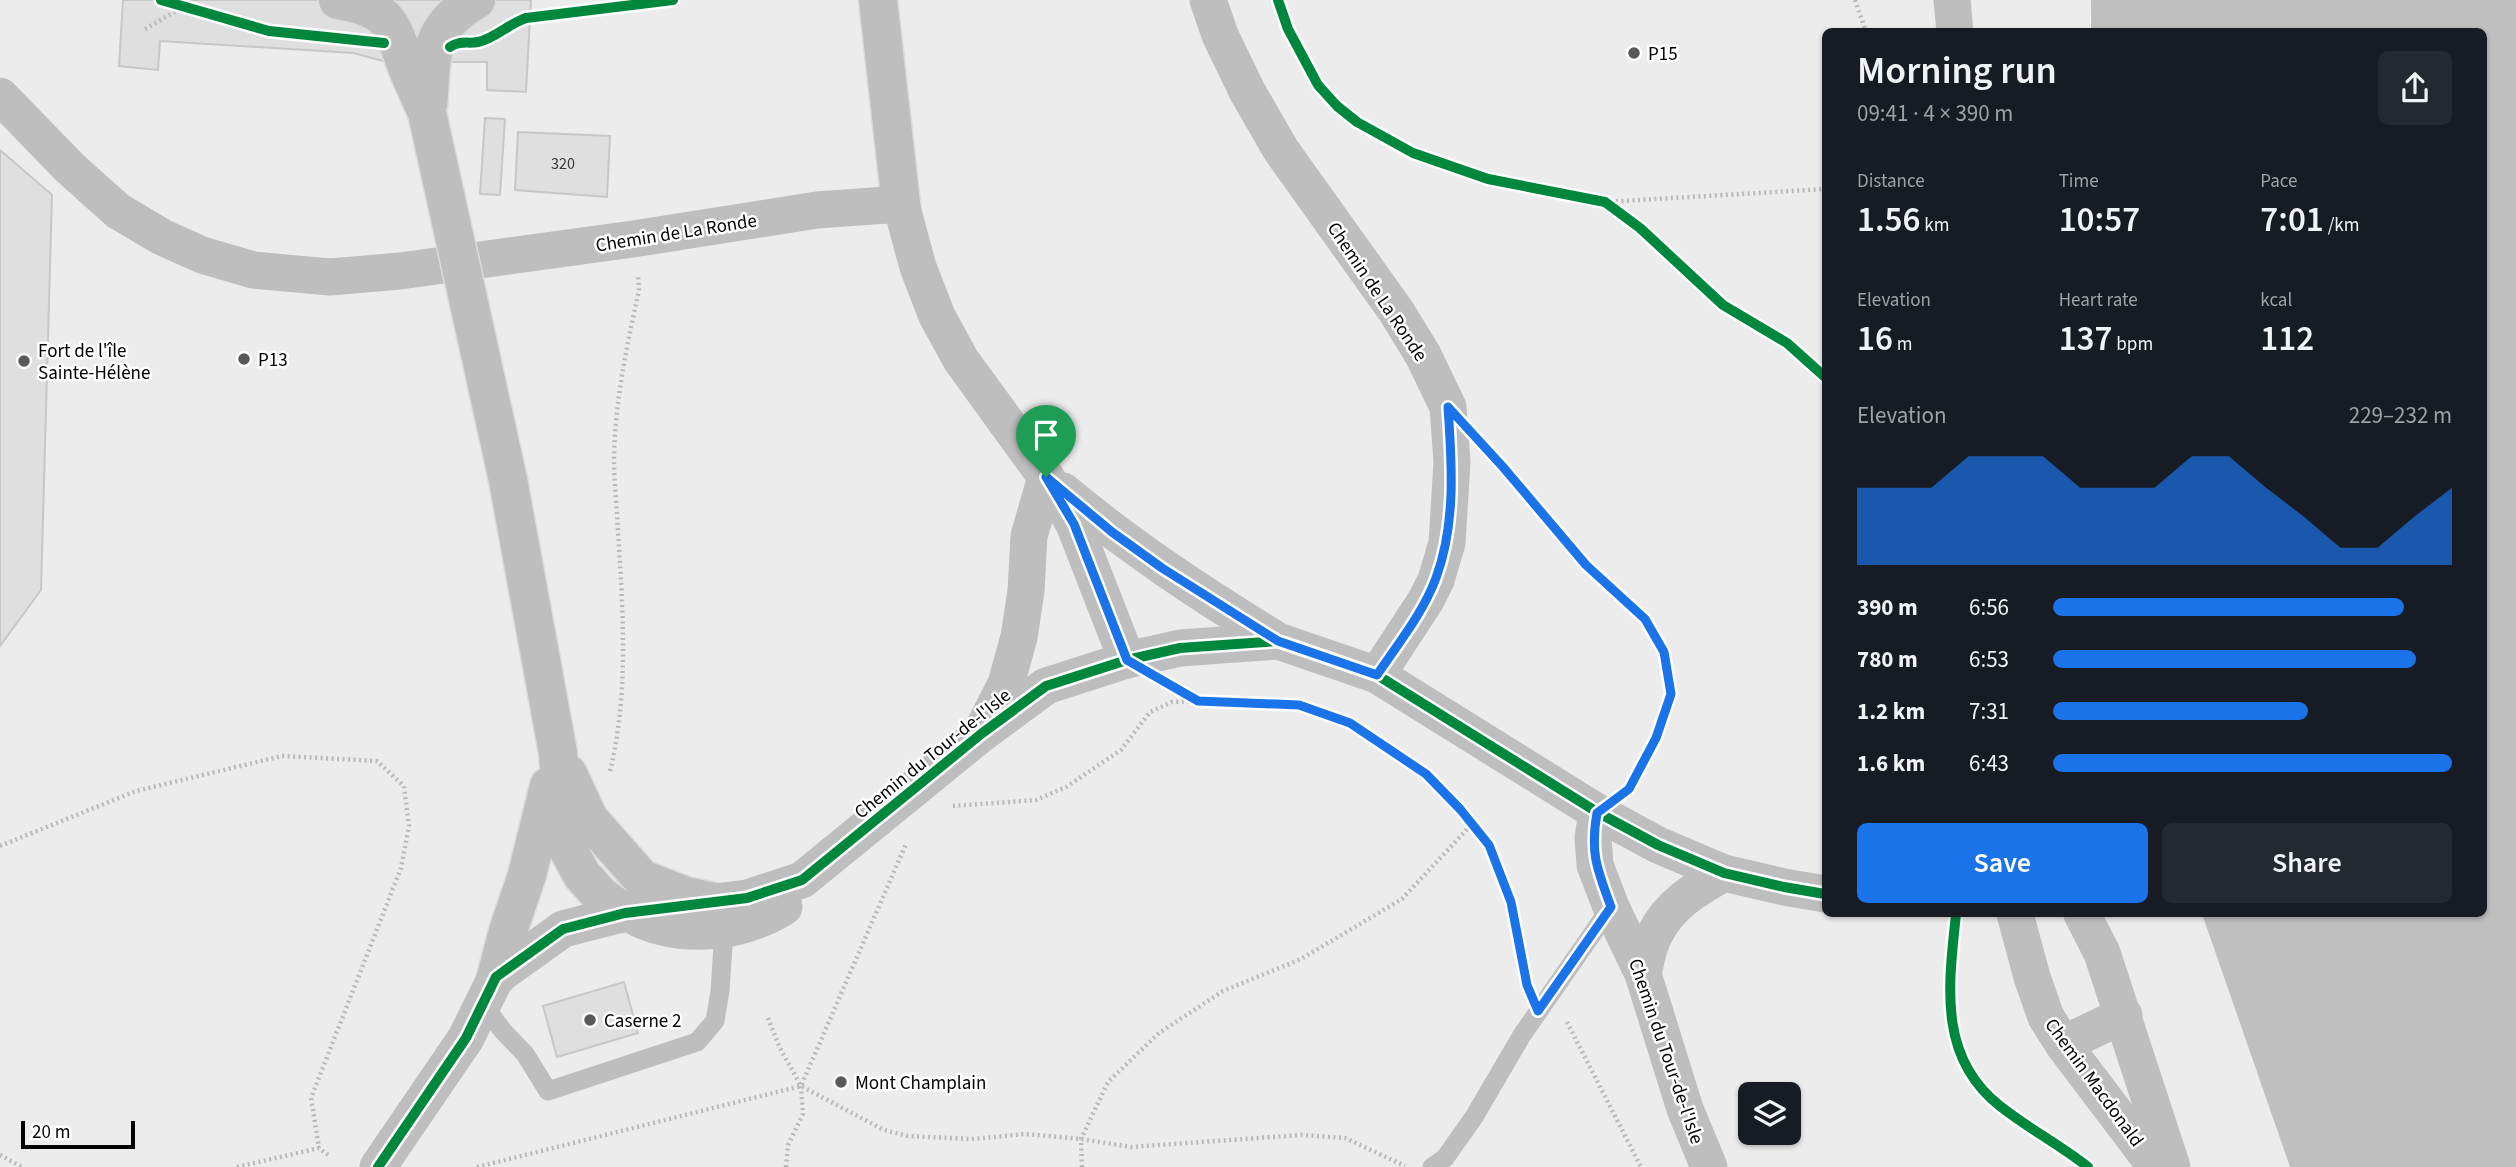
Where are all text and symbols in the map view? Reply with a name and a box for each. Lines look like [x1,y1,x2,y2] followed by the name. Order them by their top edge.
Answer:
[1648,41,1678,68] place label: P15
[1857,44,2057,98] text: Morning run
[1626,45,1642,61] marker: P15
[2378,51,2452,125] button: share
[1857,97,2013,130] text: 09:41 · 4 × 390 m
[551,153,575,175] house number: 320
[1857,168,1925,195] text: Distance
[2059,168,2099,195] text: Time
[2260,168,2298,195] text: Pace
[1857,195,1921,245] text: 1.56
[2059,195,2140,245] text: 10:57
[2260,195,2324,245] text: 7:01
[594,207,759,260] street label: Chemin de La Ronde
[1921,212,1949,239] text: km
[2324,212,2359,239] text: /km
[1320,217,1433,367] street label: Chemin de La Ronde
[1857,287,1931,314] text: Elevation
[2059,287,2138,314] text: Heart rate
[2260,287,2292,314] text: kcal
[1857,314,1893,364] text: 16
[2059,314,2113,364] text: 137
[2260,314,2314,364] text: 112
[1893,331,1912,358] text: m
[2113,331,2153,358] text: bpm
[38,338,150,387] place label: Fort de l'île Sainte-Hélène
[258,347,288,374] place label: P13
[236,351,252,367] marker: P13
[16,353,32,369] marker: Fort de l'île Sainte-Hélène
[1857,399,1947,432] text: Elevation
[2349,399,2452,432] text: 229–232 m
[1016,405,1076,477] pin
[1027,416,1065,454] icon: arrive
[1857,591,1918,624] text: 390 m
[1969,591,2009,624] text: 6:56
[1857,643,1918,676] text: 780 m
[1969,643,2009,676] text: 6:53
[849,683,1017,826] street label: Chemin du Tour-de-l'Isle
[1857,695,1925,728] text: 1.2 km
[1969,695,2009,728] text: 7:31
[1857,747,1925,780] text: 1.6 km
[1969,747,2009,780] text: 6:43
[1857,823,2148,903] button: Save
[2162,823,2452,903] button: Share
[1621,955,1710,1148] street label: Chemin du Tour-de-l'Isle
[604,1008,681,1035] place label: Caserne 2
[582,1012,598,1028] marker: Caserne 2
[2038,1013,2150,1153] street label: Chemin Macdonald
[855,1070,986,1097] place label: Mont Champlain
[833,1074,849,1090] marker: Mont Champlain
[1738,1082,1801,1145] map controls
[1738,1082,1801,1145] button: layers
[21,1118,135,1150] scale bar
[32,1119,70,1146] text: 20 m

